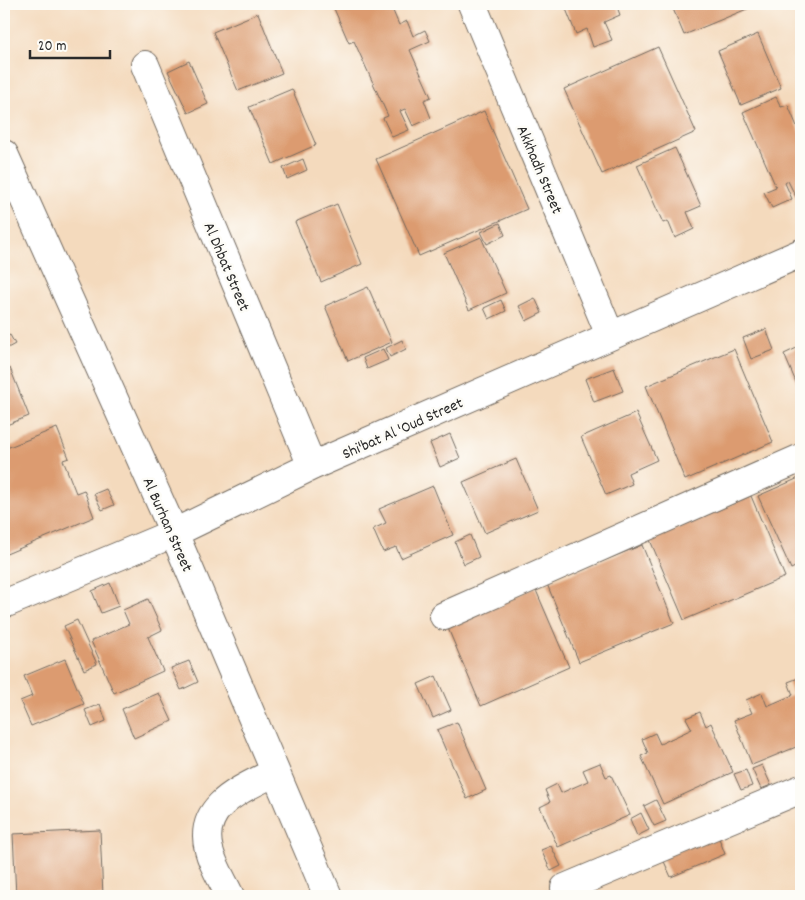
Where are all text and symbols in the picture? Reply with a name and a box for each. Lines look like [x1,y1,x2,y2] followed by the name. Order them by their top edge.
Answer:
[30,28,110,60] scale bar
[38,36,66,58] text: 20 m
[510,122,568,218] street label: Akkhadh Street
[197,219,255,315] street label: Al Dhbat Street
[339,392,467,466] street label: Shi'bat Al 'Oud Street
[136,474,198,576] street label: Al Burhan Street

